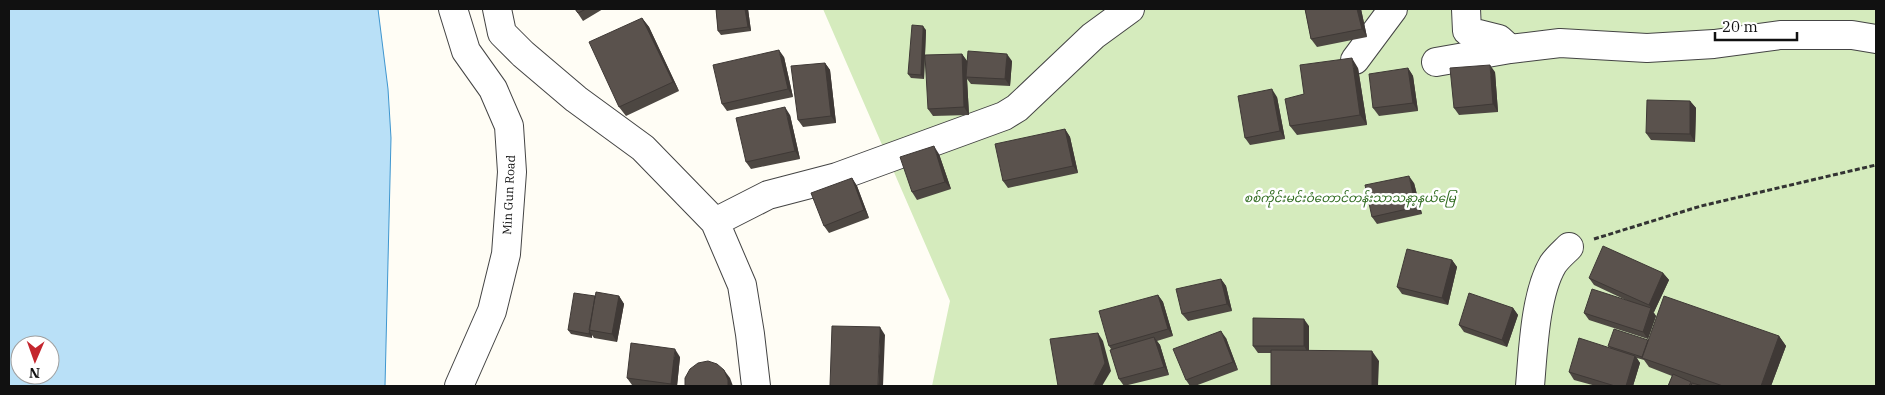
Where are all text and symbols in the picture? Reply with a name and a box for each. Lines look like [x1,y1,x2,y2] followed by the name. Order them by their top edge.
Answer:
[1715,10,1798,42] scale bar
[1722,17,1758,36] text: 20 m
[499,155,518,235] street label: Min Gun Road
[1244,189,1458,208] park label: စစ်ကိုင်းမင်းဝံတောင်တန်းသာသနာ့နယ်မြေ
[10,335,60,385] north arrow
[29,364,40,382] text: N

